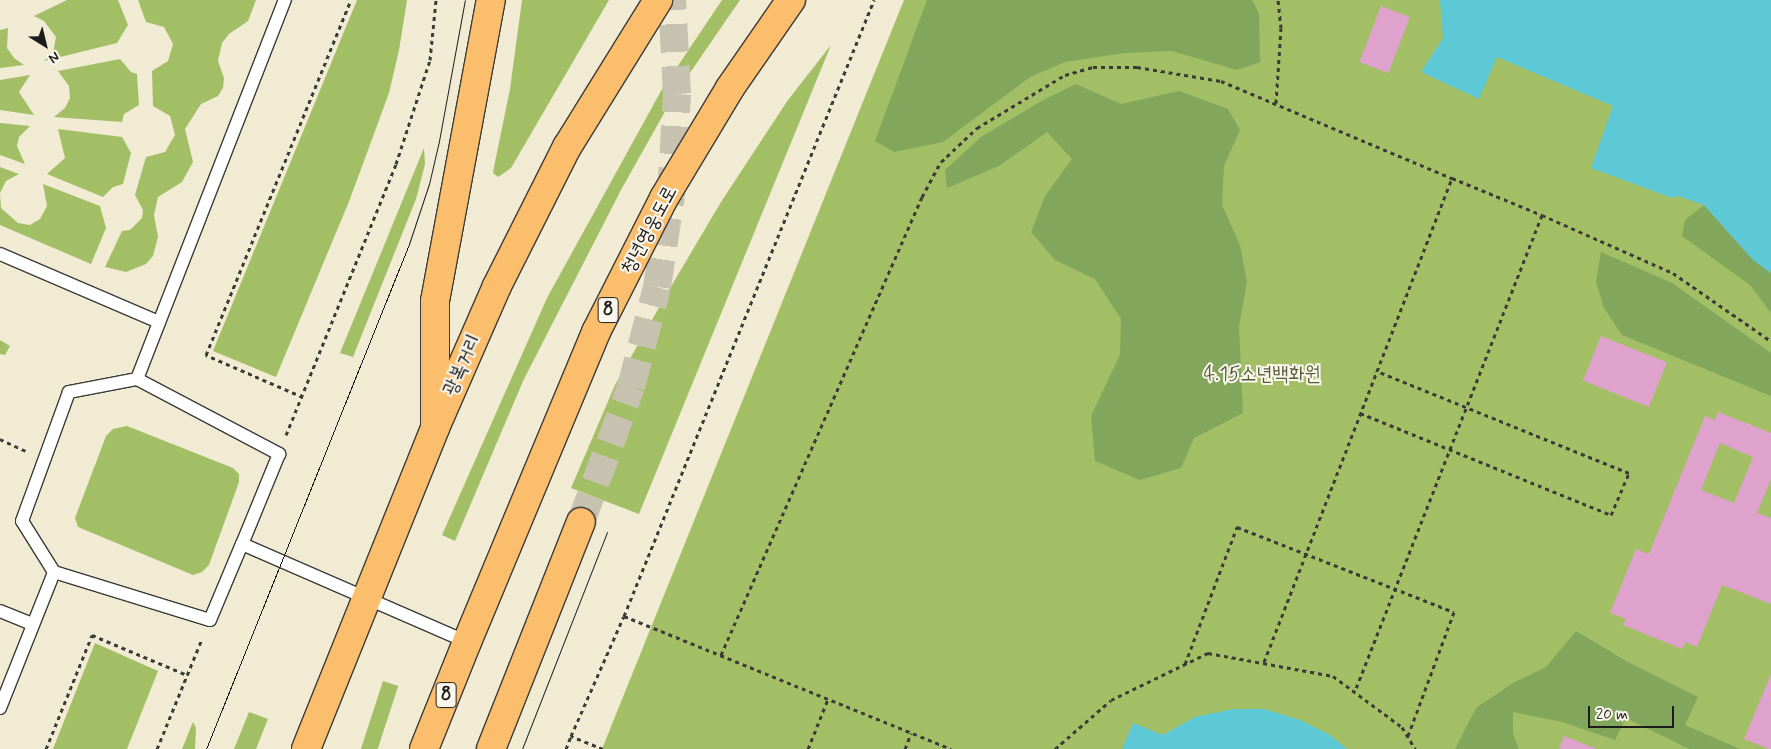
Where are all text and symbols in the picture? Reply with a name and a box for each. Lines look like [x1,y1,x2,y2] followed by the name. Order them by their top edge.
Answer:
[20,20,70,70] north arrow
[45,47,63,67] text: N
[616,182,682,278] street label: 청년영웅도로
[597,294,619,326] road number: 8
[438,331,486,399] street label: 광복거리
[1203,362,1321,386] park label: 4.15소년백화원
[435,678,457,712] road number: 8
[1591,696,1677,728] scale bar
[1596,705,1628,725] text: 20 m

